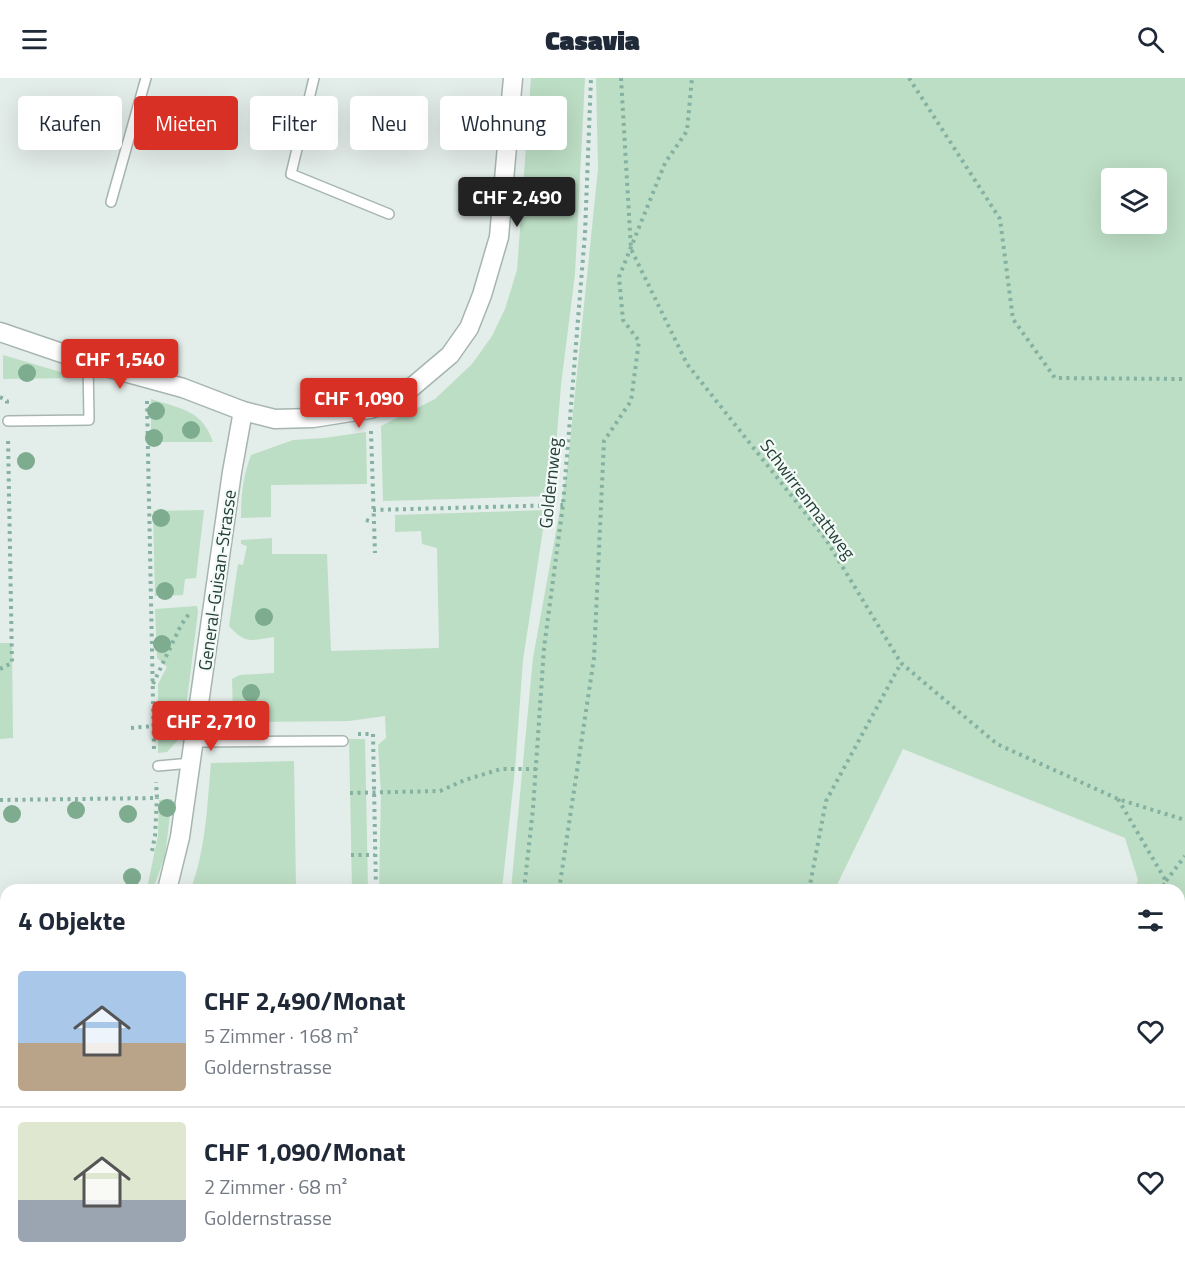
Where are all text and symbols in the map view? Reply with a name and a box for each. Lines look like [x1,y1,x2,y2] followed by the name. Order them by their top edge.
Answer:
[545,19,640,60] text: Casavia
[18,23,51,56] icon: menu
[1134,23,1167,56] icon: search
[18,96,122,150] chip: Kaufen
[134,96,238,150] chip: Mieten
[250,96,338,150] chip: Filter
[350,96,428,150] chip: Neu
[440,96,567,150] chip: Wohnung
[1101,168,1167,234] map controls
[1101,168,1167,234] button: layers
[448,177,586,228] pin: CHF 2,490
[472,181,562,212] text: CHF 2,490
[51,339,189,390] pin: CHF 1,540
[75,343,165,374] text: CHF 1,540
[290,378,428,429] pin: CHF 1,090
[314,382,404,413] text: CHF 1,090
[754,433,862,565] street label: Schwirrenmattweg
[532,436,568,530] street label: Goldernweg
[191,488,243,672] street label: General-Guisan-Strasse
[142,701,280,752] pin: CHF 2,710
[166,705,256,736] text: CHF 2,710
[18,901,125,940] text: 4 Objekte
[1134,904,1167,937] icon: filters
[204,981,406,1020] text: CHF 2,490/Monat
[66,995,138,1067] icon: home
[1134,1015,1167,1048] icon: heart
[204,1020,359,1051] text: 5 Zimmer · 168 m²
[204,1051,332,1082] text: Goldernstrasse
[204,1132,406,1171] text: CHF 1,090/Monat
[66,1146,138,1218] icon: home
[1134,1166,1167,1199] icon: heart
[204,1171,347,1202] text: 2 Zimmer · 68 m²
[204,1202,332,1233] text: Goldernstrasse

